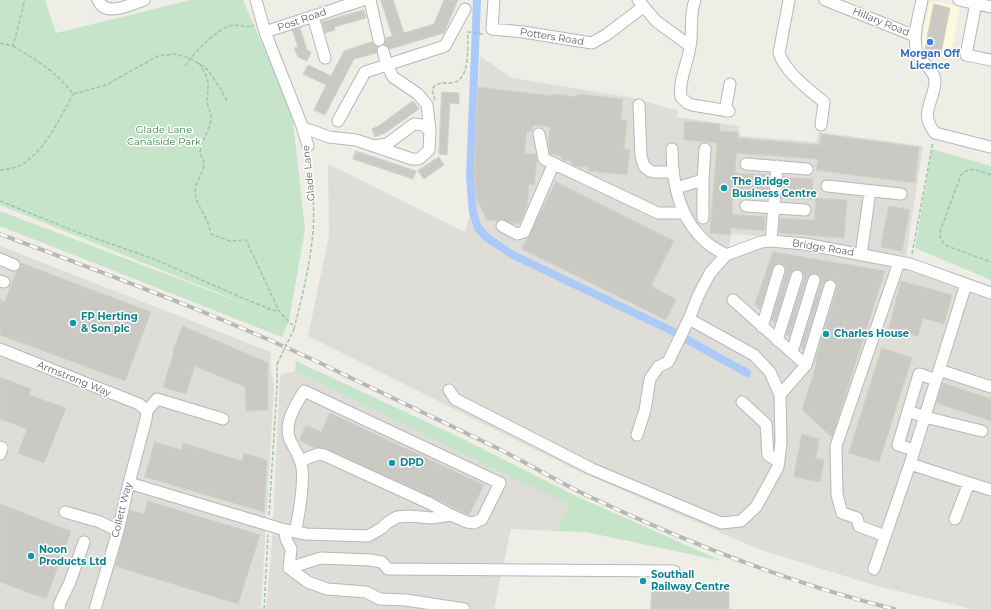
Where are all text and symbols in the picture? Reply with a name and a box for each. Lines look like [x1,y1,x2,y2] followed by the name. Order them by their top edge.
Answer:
[851,5,911,39] street label: Hillary Road
[276,6,328,34] street label: Post Road
[519,26,585,48] street label: Potters Road
[925,37,935,47] marker: Morgan Off Licence
[900,48,960,72] place label: Morgan Off Licence
[127,124,201,148] park label: Glade Lane Canalside Park
[300,144,318,202] street label: Glade Lane
[732,176,817,200] place label: The Bridge Business Centre
[719,183,729,193] marker: The Bridge Business Centre
[791,237,855,259] street label: Bridge Road
[81,311,138,334] place label: FP Herting & Son plc
[68,318,78,328] marker: FP Herting & Son plc
[834,328,909,340] place label: Charles House
[821,329,831,339] marker: Charles House
[35,359,113,399] street label: Armstrong Way
[400,457,424,469] place label: DPD
[387,458,397,468] marker: DPD
[109,481,135,539] street label: Collett Way
[39,544,106,568] place label: Noon Products Ltd
[26,551,36,561] marker: Noon Products Ltd
[651,569,730,592] place label: Southall Railway Centre
[638,576,648,586] marker: Southall Railway Centre

